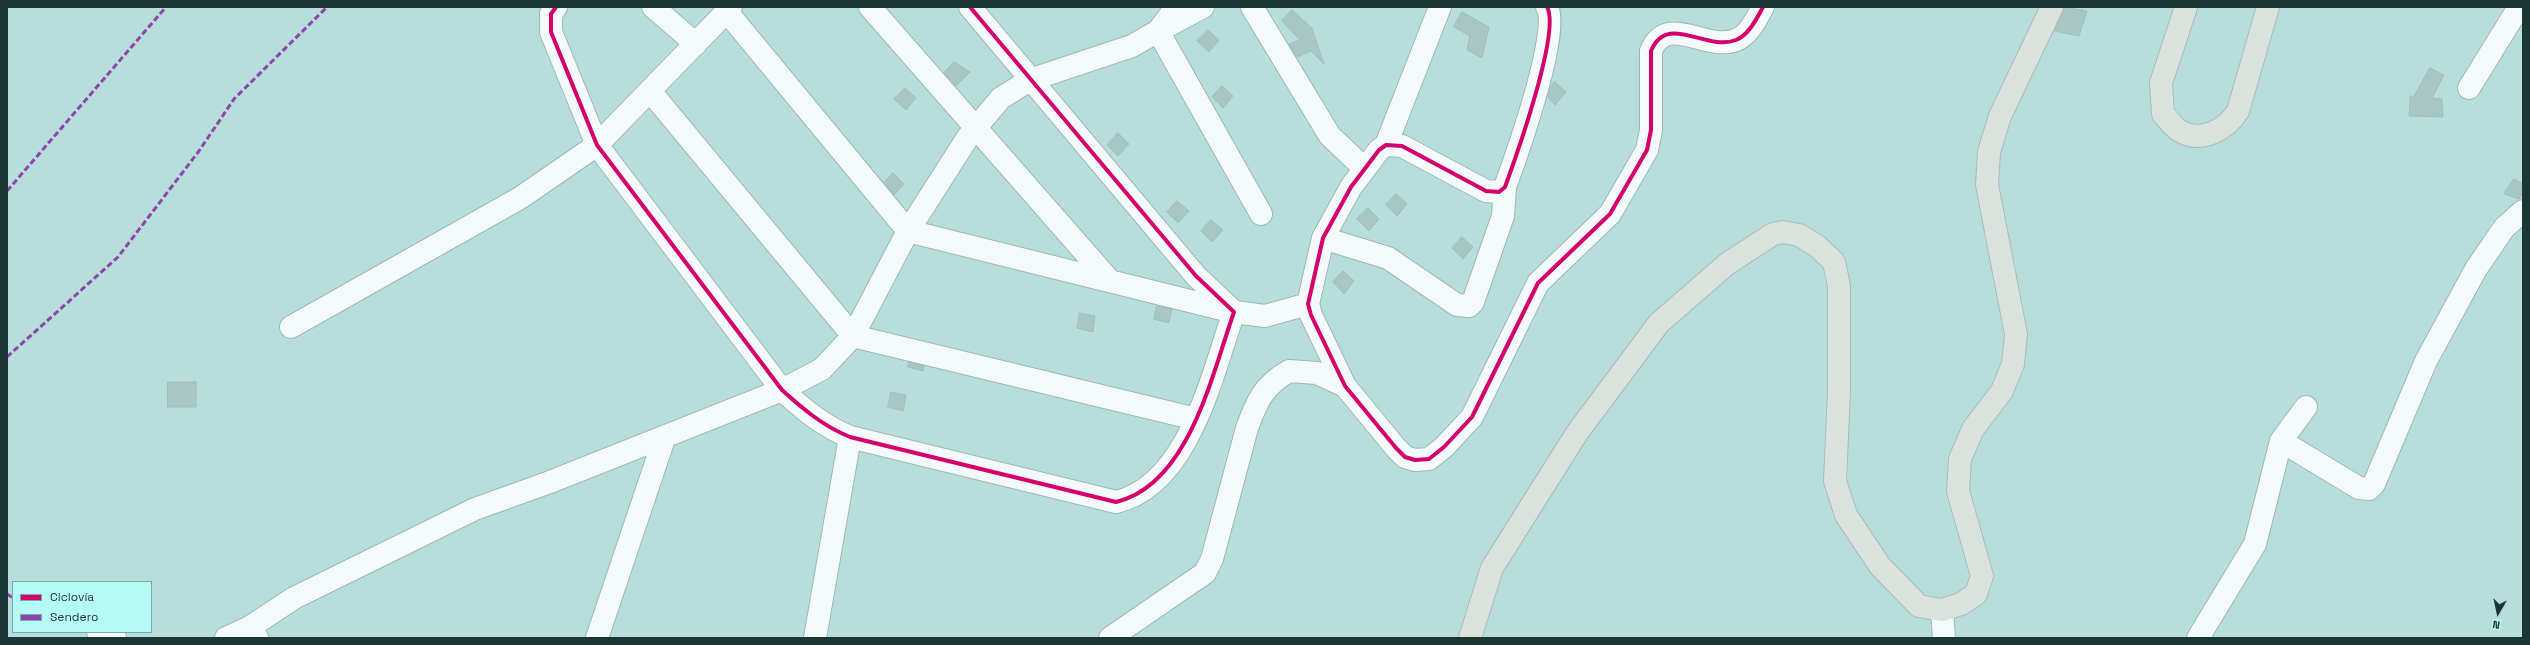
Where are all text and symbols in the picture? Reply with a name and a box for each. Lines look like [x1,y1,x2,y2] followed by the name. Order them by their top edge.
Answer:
[12,581,152,633] legend
[50,589,94,605] text: Ciclovía
[2478,593,2518,633] north arrow
[50,609,98,625] text: Sendero
[2491,617,2501,632] text: N

